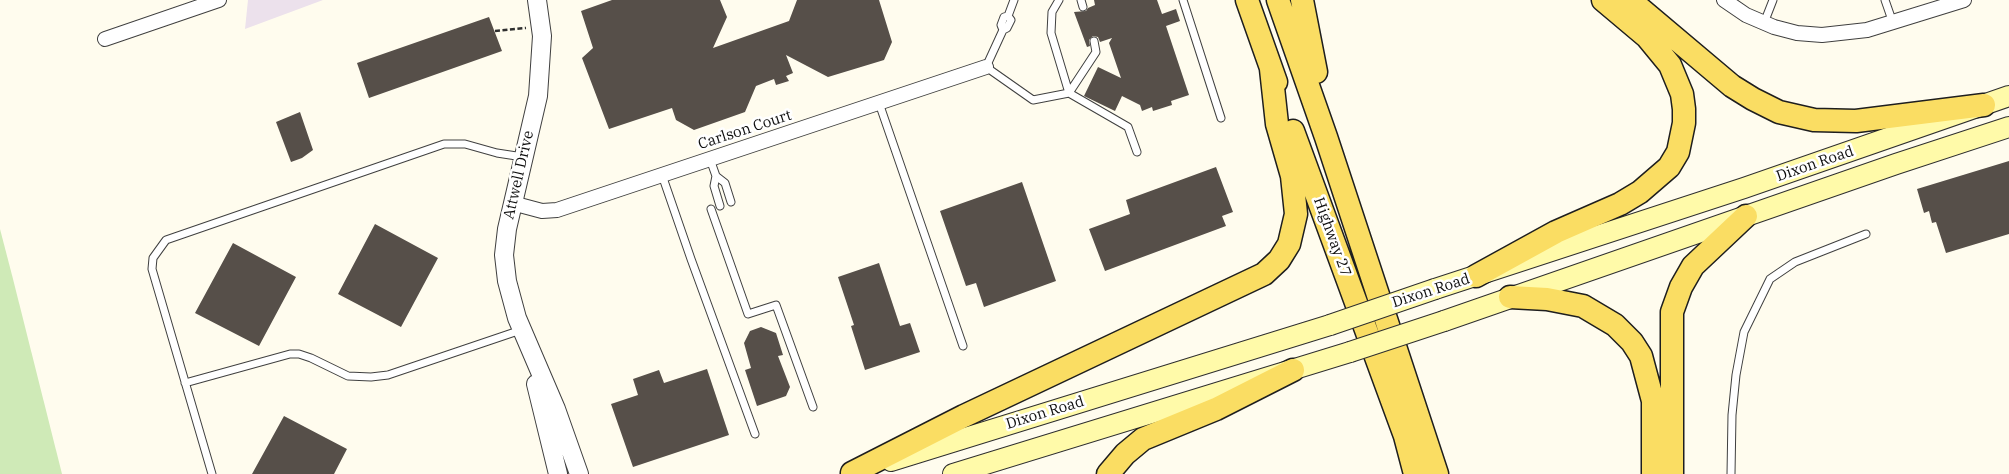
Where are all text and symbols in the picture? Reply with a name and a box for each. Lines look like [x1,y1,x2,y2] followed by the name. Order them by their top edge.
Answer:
[696,106,794,154] street label: Carlson Court
[500,129,538,221] street label: Attwell Drive
[1774,142,1856,186] street label: Dixon Road
[1309,195,1355,279] street label: Highway 27
[1390,270,1472,312] street label: Dixon Road
[1004,393,1086,433] street label: Dixon Road

